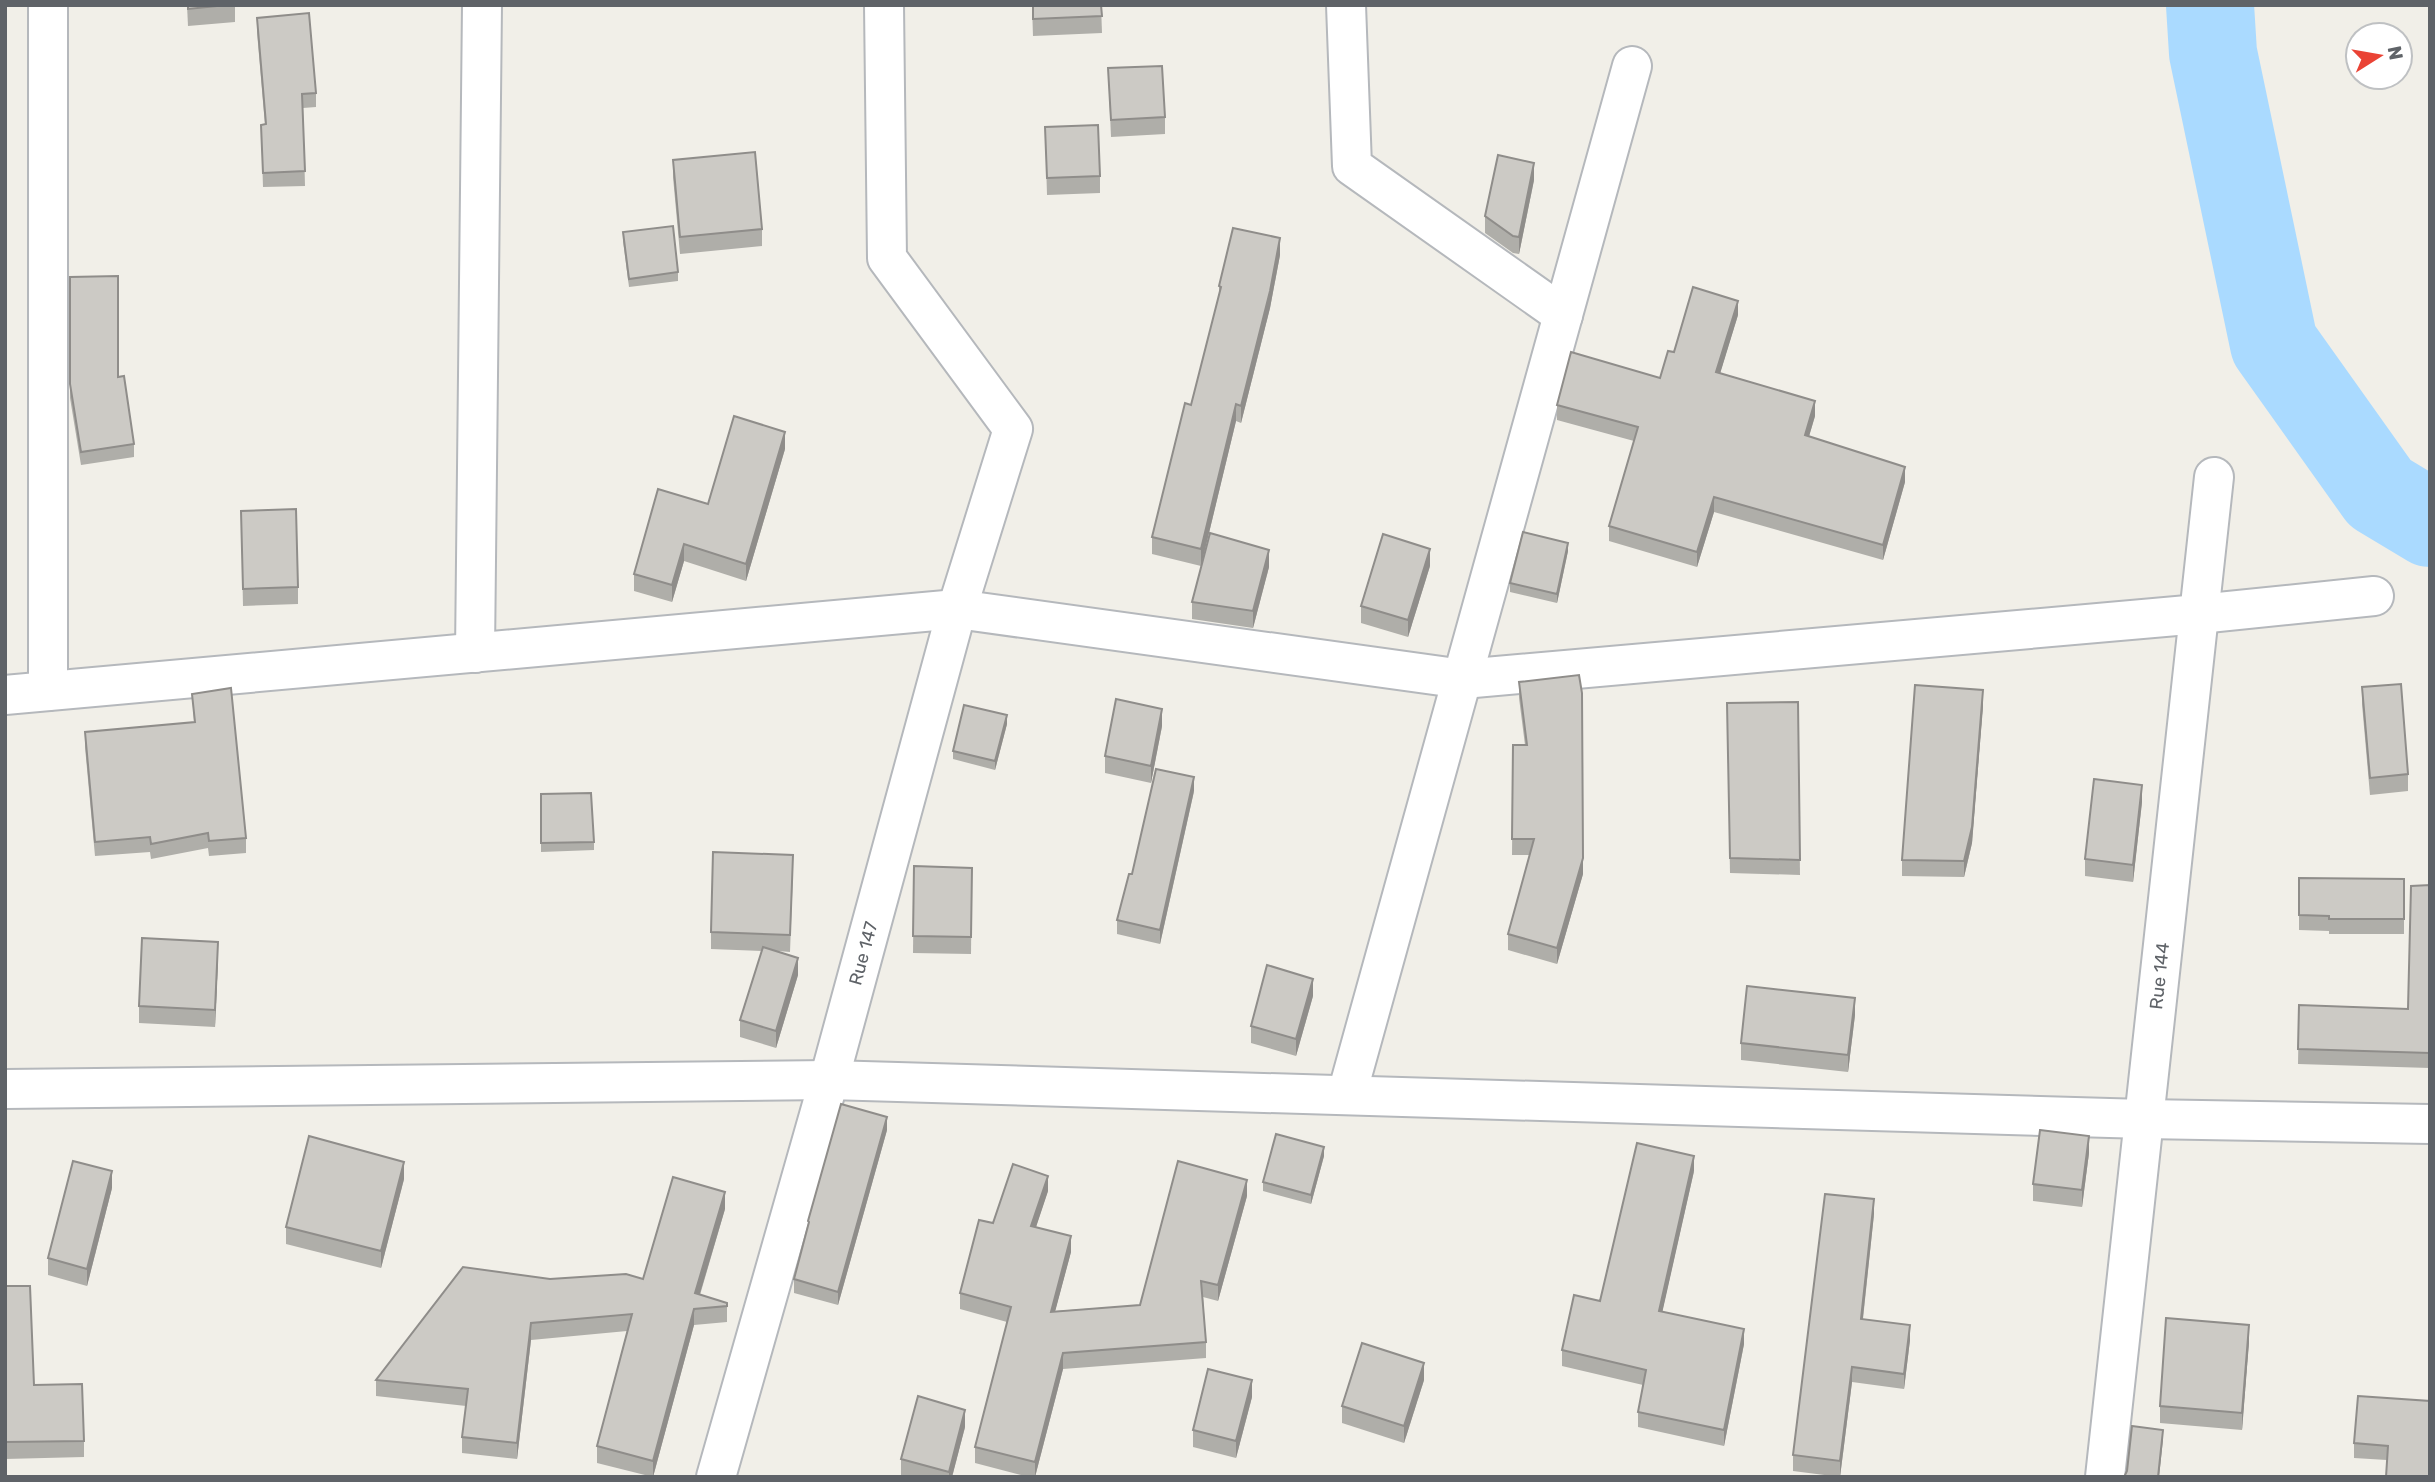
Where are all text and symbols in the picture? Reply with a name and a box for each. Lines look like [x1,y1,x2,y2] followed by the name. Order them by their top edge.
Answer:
[2344,21,2414,91] north arrow
[2383,44,2408,62] text: N
[844,919,883,988] street label: Rue 147
[2145,941,2174,1011] street label: Rue 144

